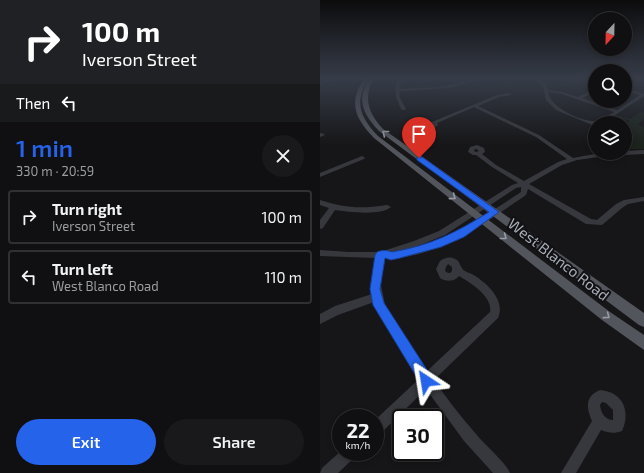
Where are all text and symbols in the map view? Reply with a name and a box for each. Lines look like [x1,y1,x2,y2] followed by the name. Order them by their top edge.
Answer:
[588,12,632,56] north arrow
[588,12,632,160] map controls
[82,14,160,48] text: 100 m
[16,16,68,68] icon: right
[82,48,197,70] text: Iverson Street
[588,64,632,108] button: search
[58,92,80,114] icon: left
[16,94,50,112] text: Then
[588,116,632,160] button: layers
[402,117,436,158] pin
[408,123,430,145] icon: arrive
[383,131,390,138] one-way arrow
[16,133,73,162] text: 1 min
[262,135,304,177] button: close
[16,163,94,179] text: 330 m · 20:59
[449,192,456,199] one-way arrow
[52,200,122,218] text: Turn right
[18,206,40,228] icon: right
[261,208,302,226] text: 100 m
[505,214,613,304] street label: West Blanco Road
[52,218,135,234] text: Iverson Street
[500,232,507,239] one-way arrow
[52,260,113,278] text: Turn left
[18,266,40,288] icon: left
[265,268,302,286] text: 110 m
[52,278,159,294] text: West Blanco Road
[603,311,610,319] one-way arrow
[405,360,447,402] position arrow
[392,409,444,461] speed limit sign: 30
[346,418,370,442] text: 22
[16,419,156,465] button: Exit
[164,419,304,465] button: Share
[346,439,370,451] text: km/h

